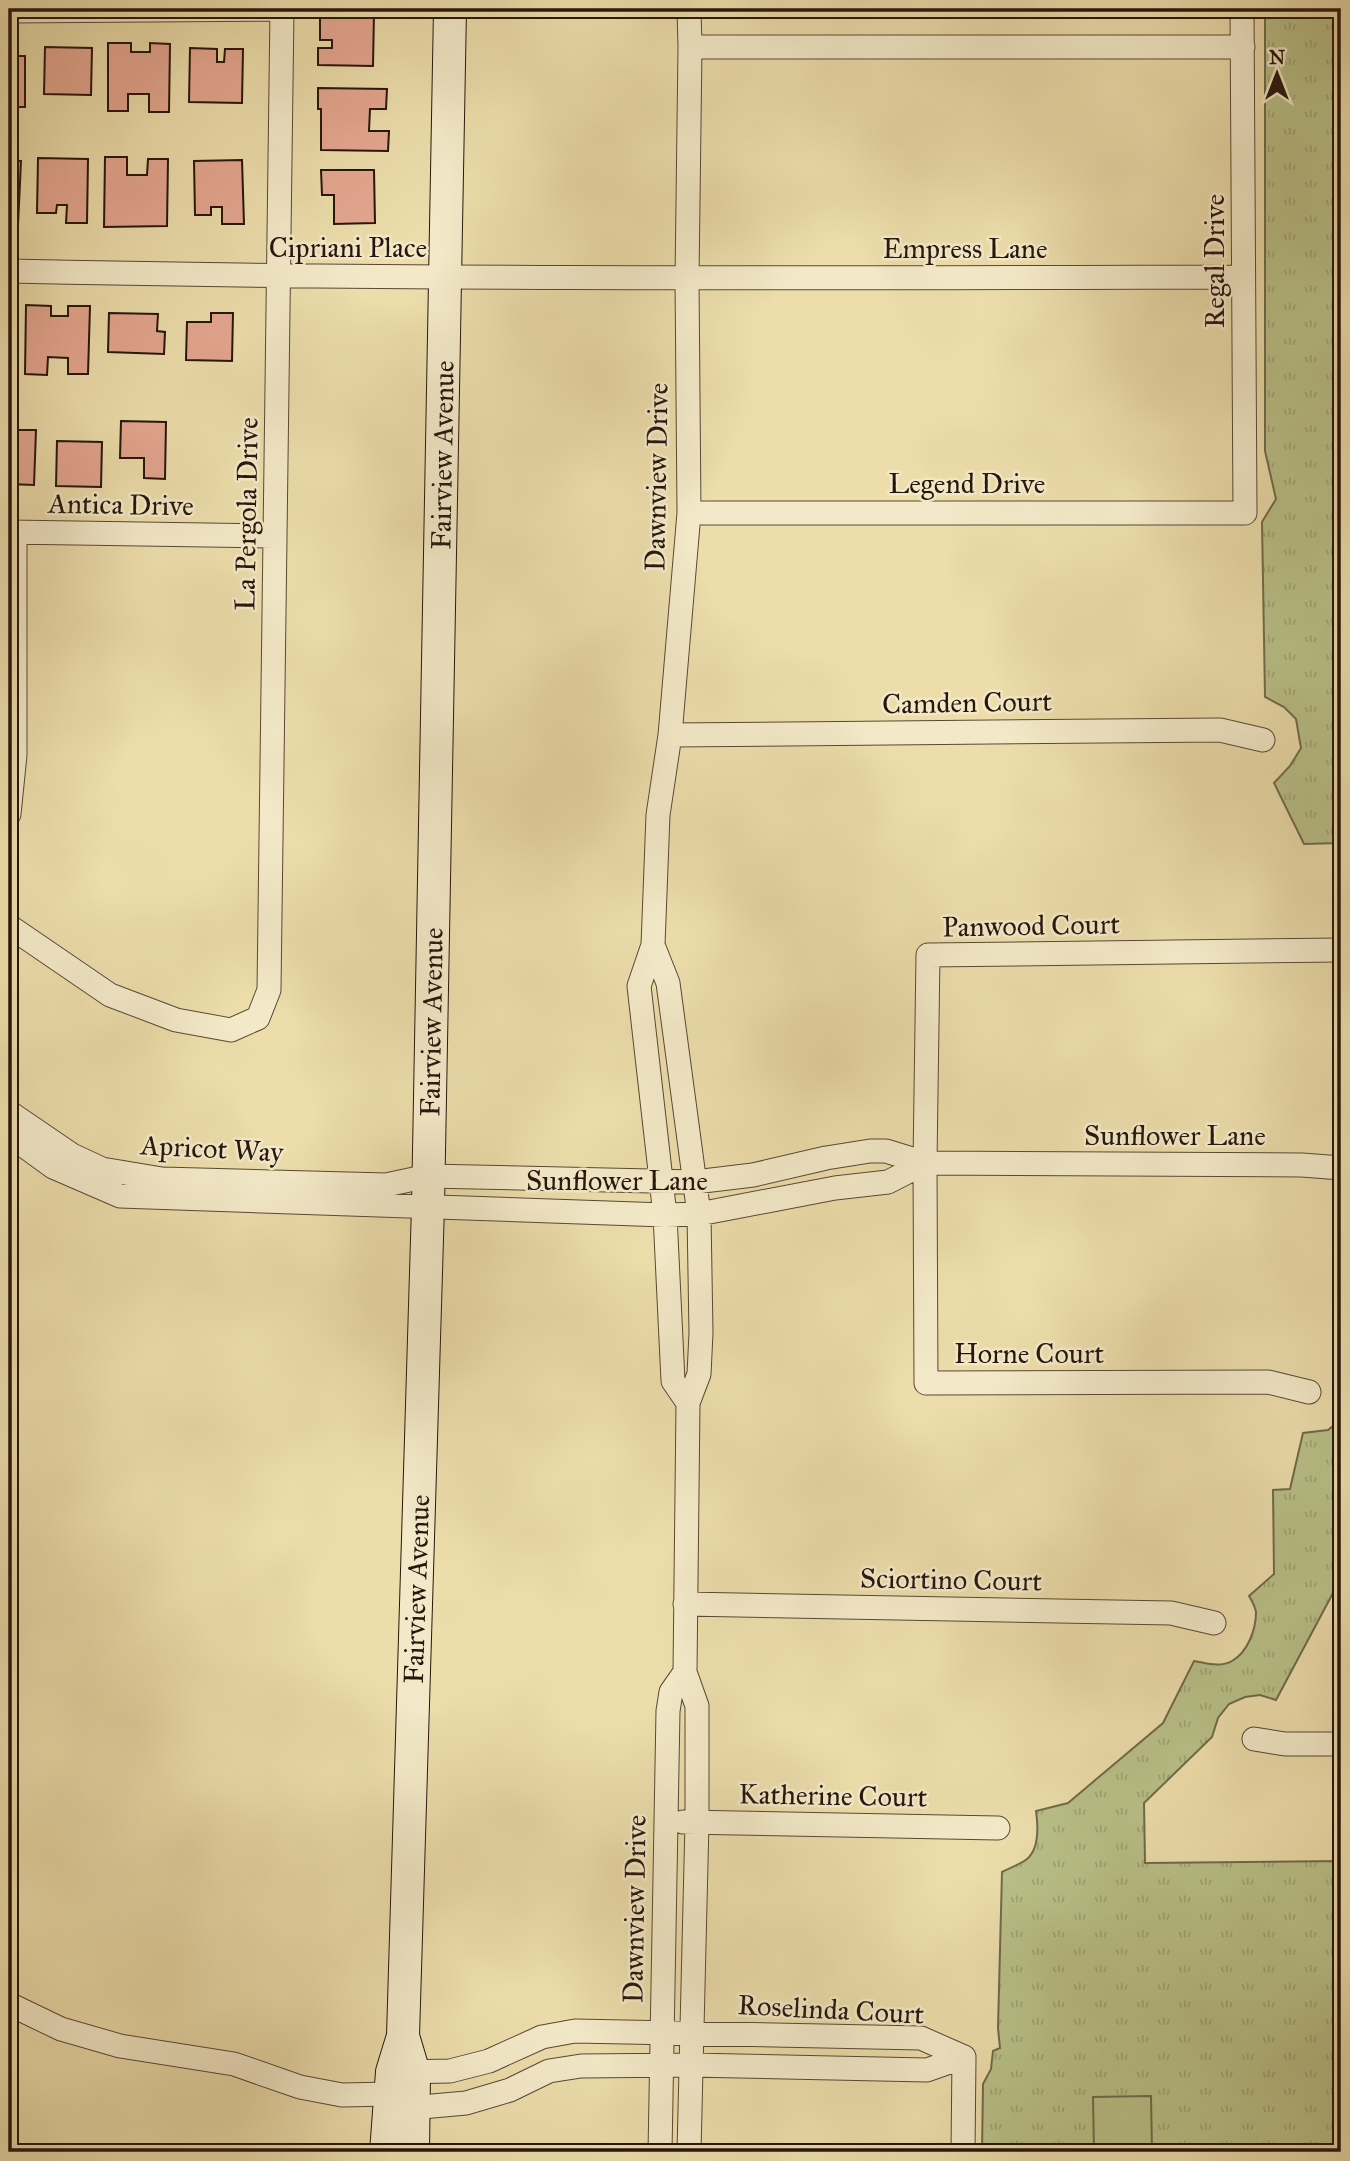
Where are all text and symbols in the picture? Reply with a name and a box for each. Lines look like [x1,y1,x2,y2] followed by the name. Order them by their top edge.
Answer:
[1242,38,1312,108] north arrow
[1269,46,1285,69] text: N
[1197,194,1232,328] street label: Regal Drive
[269,230,427,265] street label: Cipriani Place
[882,231,1048,266] street label: Empress Lane
[423,360,462,550] street label: Fairview Avenue
[637,382,676,572] street label: Dawnview Drive
[227,417,266,611] street label: La Pergola Drive
[888,466,1046,501] street label: Legend Drive
[47,486,194,523] street label: Antica Drive
[882,684,1052,721] street label: Camden Court
[942,906,1120,945] street label: Panwood Court
[412,927,451,1117] street label: Fairview Avenue
[1084,1118,1266,1153] street label: Sunflower Lane
[139,1127,285,1170] street label: Apricot Way
[526,1163,708,1198] street label: Sunflower Lane
[954,1336,1104,1371] street label: Horne Court
[396,1494,437,1684] street label: Fairview Avenue
[860,1560,1042,1599] street label: Sciortino Court
[738,1776,928,1815] street label: Katherine Court
[615,1814,654,2004] street label: Dawnview Drive
[737,1987,925,2032] street label: Roselinda Court

